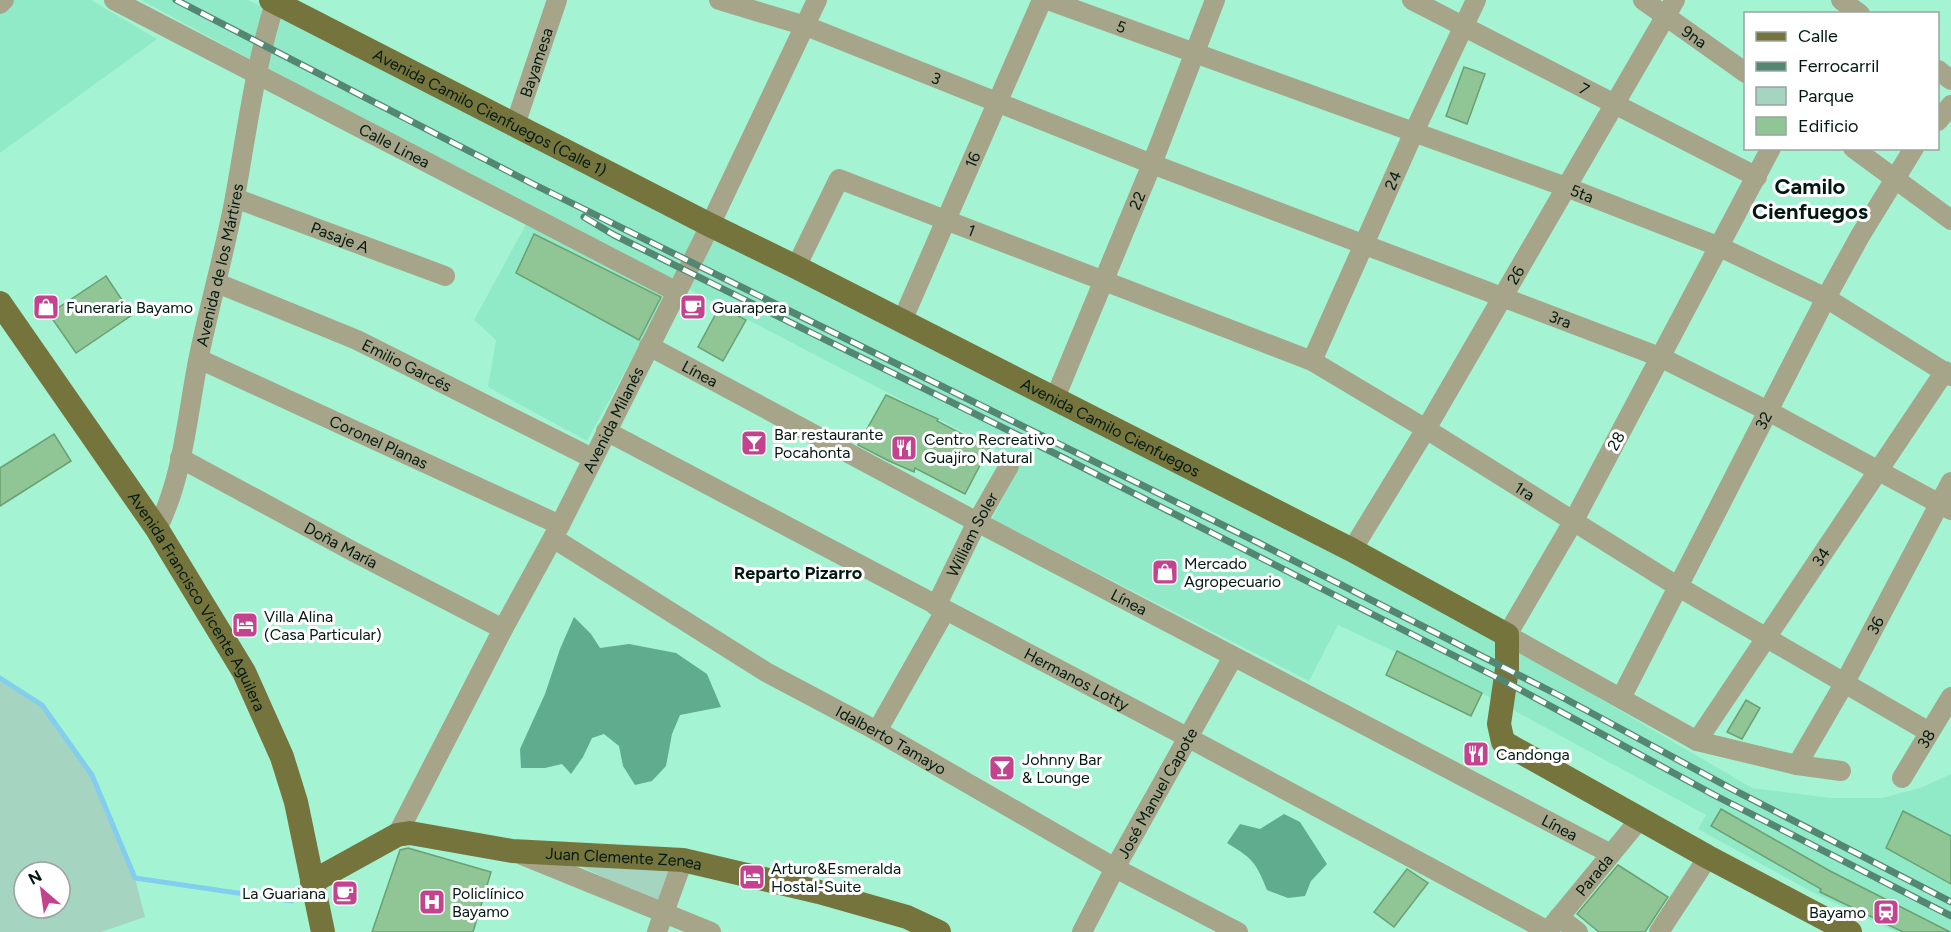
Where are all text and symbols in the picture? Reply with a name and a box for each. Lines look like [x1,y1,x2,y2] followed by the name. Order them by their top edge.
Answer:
[1744,12,1939,150] legend
[1114,16,1129,37] street label: 5
[1678,21,1711,52] street label: 9na
[516,25,557,100] street label: Bayamesa
[1798,25,1838,47] text: Calle
[370,45,610,180] street label: Avenida Camilo Cienfuegos (Calle 1)
[1798,55,1879,77] text: Ferrocarril
[929,67,944,88] street label: 3
[1576,78,1593,99] street label: 7
[1798,85,1854,107] text: Parque
[1798,115,1859,137] text: Edificio
[356,119,433,172] street label: Calle Linea
[961,149,984,171] street label: 16
[1380,168,1405,193] street label: 24
[1752,173,1868,225] district label: Camilo Cienfuegos
[1568,180,1596,206] street label: 5ta
[192,182,247,348] street label: Avenida de los Mártires
[1125,188,1149,212] street label: 22
[308,218,372,257] street label: Pasaje A
[965,220,978,240] street label: 1
[1503,262,1528,287] street label: 26
[31,292,61,322] shop icon: Funeraria Bayamo
[678,292,708,322] cafe icon: Guarapera
[66,298,193,317] place label: Funeraria Bayamo
[712,298,787,317] place label: Guarapera
[1546,306,1574,332] street label: 3ra
[359,335,455,396] street label: Emilio Garcés
[679,356,721,391] street label: Línea
[578,364,647,476] street label: Avenida Milanés
[1018,374,1203,481] street label: Avenida Camilo Cienfuegos
[1751,408,1776,433] street label: 32
[327,411,431,473] street label: Coronel Planas
[774,425,883,462] place label: Bar restaurante Pocahonta
[739,428,769,458] bar icon: Bar restaurante Pocahonta
[1603,428,1629,454] street label: 28
[924,430,1055,467] place label: Centro Recreativo Guajiro Natural
[889,433,919,463] restaurant icon: Centro Recreativo Guajiro Natural
[1511,477,1538,504] street label: 1ra
[124,488,270,714] street label: Avenida Francisco Vicente Aguilera
[942,488,1002,580] street label: William Soler
[301,518,381,572] street label: Doña María
[1808,544,1834,570] street label: 34
[1184,554,1281,591] place label: Mercado Agropecuario
[1150,557,1180,587] shop icon: Mercado Agropecuario
[734,562,862,584] district label: Reparto Pizarro
[1108,584,1150,619] street label: Línea
[264,607,382,644] place label: Villa Alina (Casa Particular)
[230,610,260,640] hotel icon: Villa Alina (Casa Particular)
[1863,613,1888,638] street label: 36
[1021,644,1133,715] street label: Hermanos Lotty
[833,701,950,778] street label: Idalberto Tamayo
[1113,724,1201,862] street label: José Manuel Capote
[1913,726,1939,751] street label: 38
[1461,739,1491,769] restaurant icon: Candonga
[1496,745,1570,764] place label: Candonga
[1022,750,1102,787] place label: Johnny Bar & Lounge
[987,753,1017,783] bar icon: Johnny Bar & Lounge
[1539,810,1581,844] street label: Línea
[545,843,704,874] street label: Juan Clemente Zenea
[1571,850,1617,900] street label: Parada
[771,859,901,896] place label: Arturo&Esmeralda Hostal-Suite
[12,860,72,920] north arrow
[737,862,767,892] hotel icon: Arturo&Esmeralda Hostal-Suite
[25,866,45,889] text: N
[330,878,360,908] cafe icon: La Guariana
[242,884,326,903] place label: La Guariana
[452,884,524,921] place label: Policlínico Bayamo
[417,887,447,917] hospital icon: Policlínico Bayamo
[1871,897,1901,927] station icon: Bayamo
[1809,903,1866,922] place label: Bayamo

